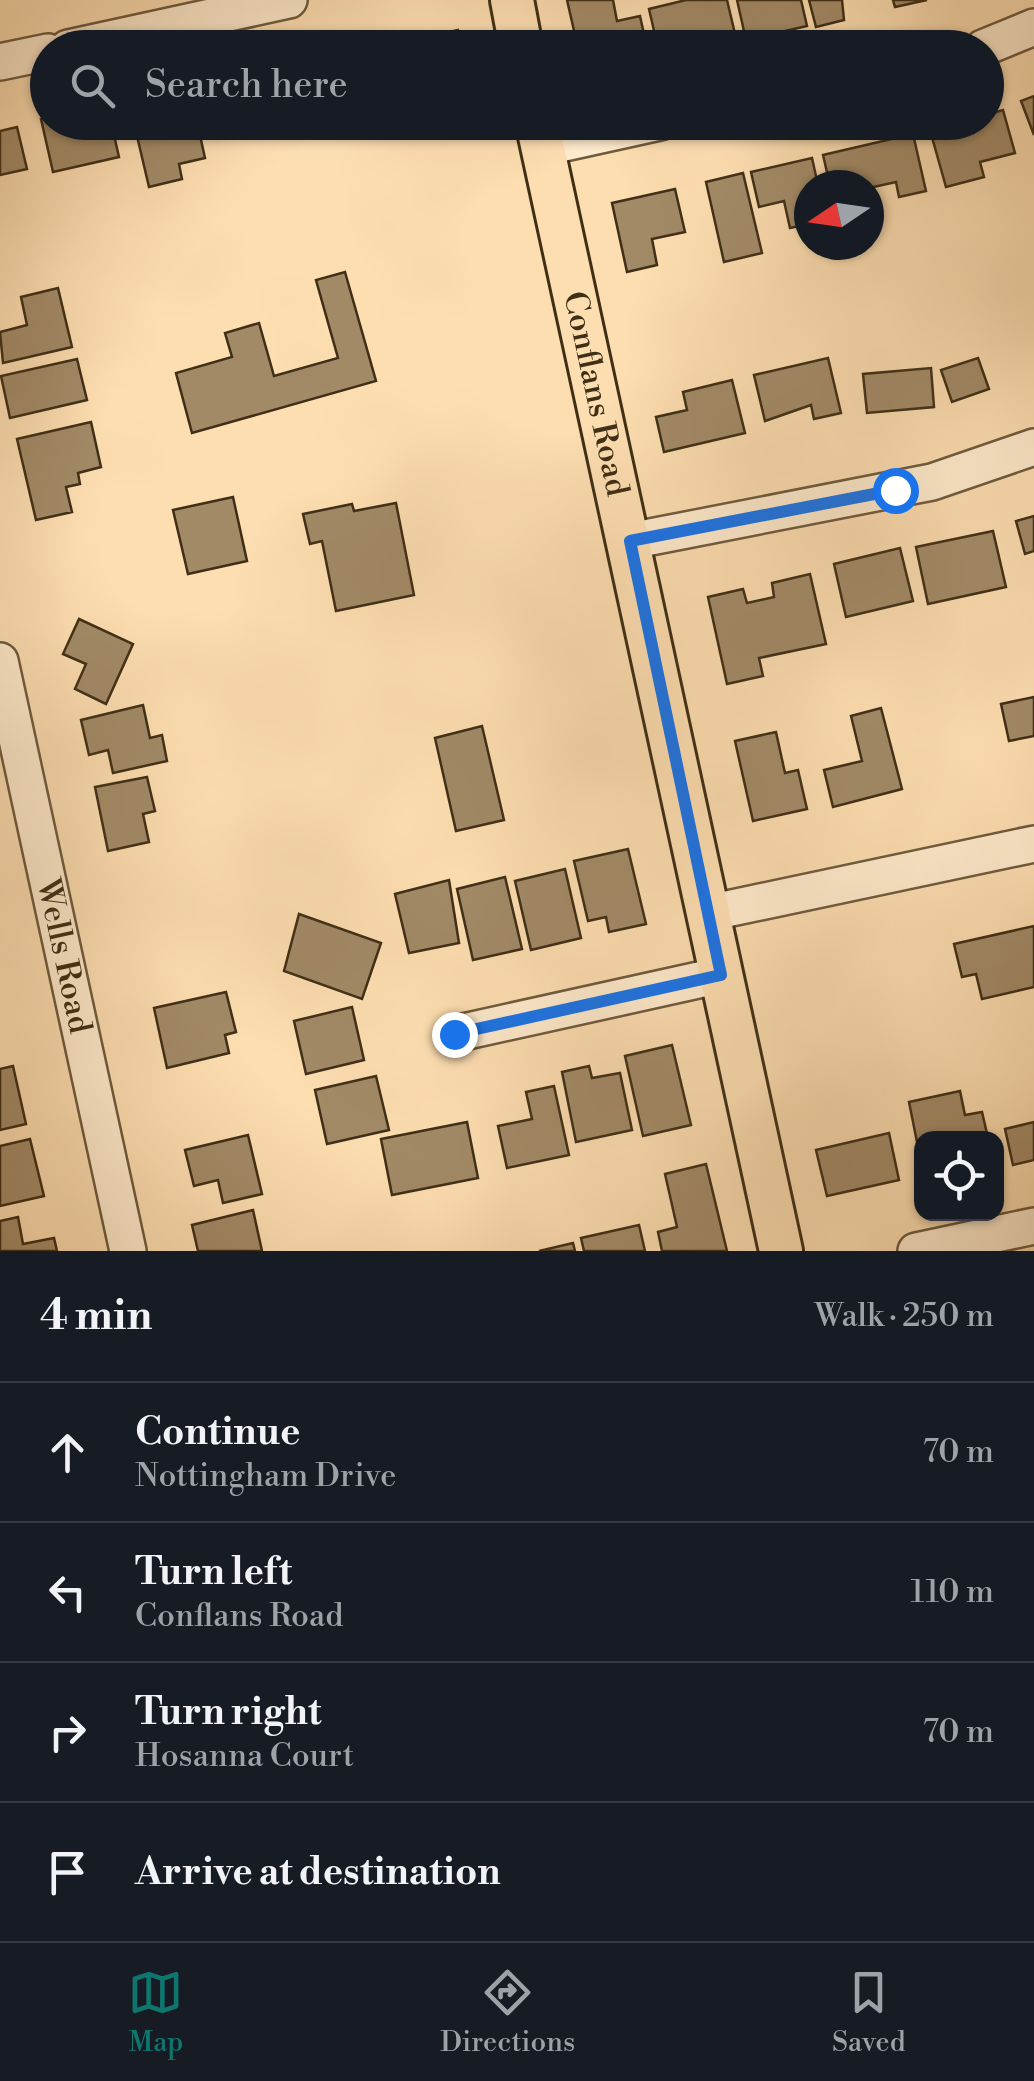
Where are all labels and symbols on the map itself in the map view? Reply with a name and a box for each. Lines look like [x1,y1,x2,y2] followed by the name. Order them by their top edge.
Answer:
[794,170,884,260] north arrow
[554,288,637,500] street label: Conflans Road
[873,468,919,514] route start
[28,874,100,1037] street label: Wells Road
[432,1012,478,1058] route end

